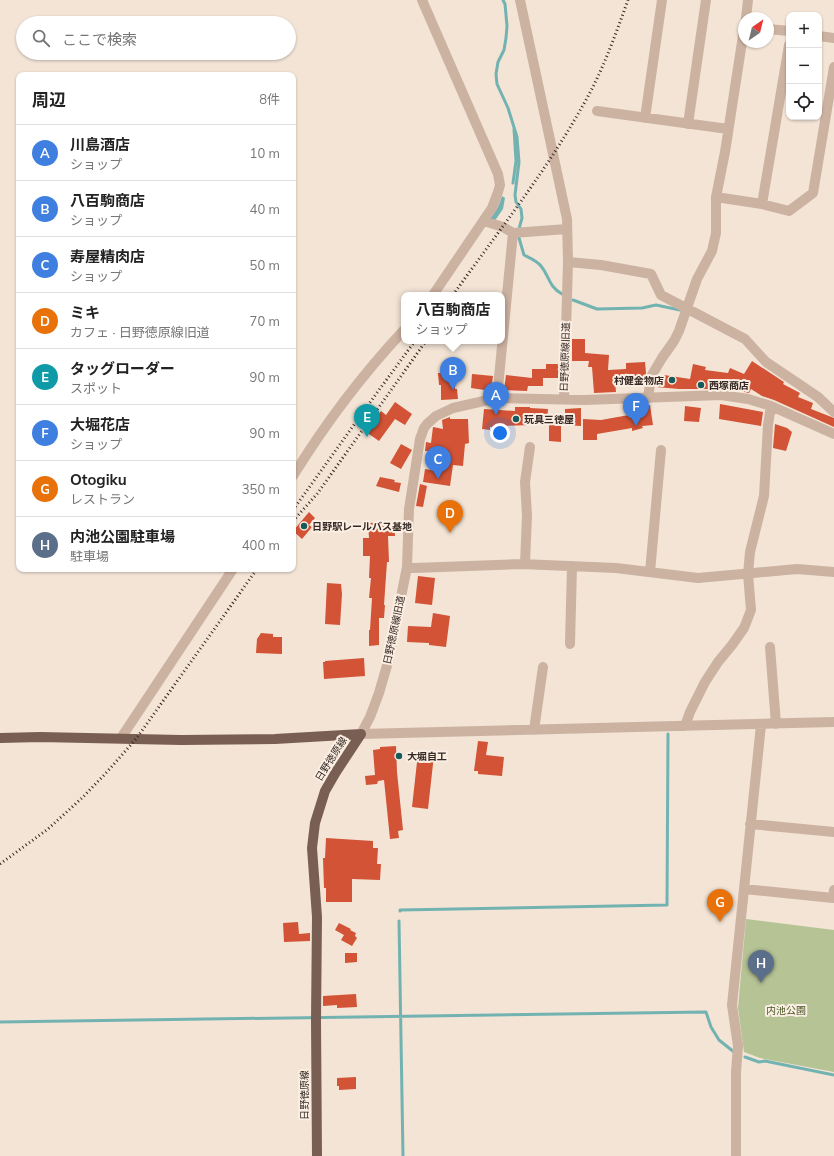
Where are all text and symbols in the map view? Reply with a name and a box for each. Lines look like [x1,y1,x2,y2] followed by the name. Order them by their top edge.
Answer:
[738,12,774,48] north arrow
[786,12,822,120] map controls
[786,12,822,48] button: +
[16,16,296,60] search box
[30,27,52,49] icon: search
[62,30,137,49] text: ここで検索
[786,48,822,84] button: −
[786,84,822,120] button: locate
[32,89,66,110] text: 周辺
[259,91,280,107] text: 8件
[70,135,130,154] text: 川島酒店
[40,145,50,161] text: A
[250,145,280,161] text: 10 m
[70,156,122,172] text: ショップ
[70,191,145,210] text: 八百駒商店
[41,201,49,217] text: B
[250,201,280,217] text: 40 m
[70,212,122,228] text: ショップ
[70,247,145,266] text: 寿屋精肉店
[41,257,49,273] text: C
[250,257,280,273] text: 50 m
[70,268,122,284] text: ショップ
[401,292,505,344] popup
[415,300,491,319] text: 八百駒商店
[70,303,100,322] text: ミキ
[40,313,50,329] text: D
[250,313,280,329] text: 70 m
[415,321,468,337] text: ショップ
[557,322,573,392] street label: 日野徳原線旧道
[70,324,210,340] text: カフェ · 日野徳原線旧道
[440,357,466,390] pin: B
[70,359,175,378] text: タッグローダー
[41,369,49,385] text: E
[250,369,280,385] text: 90 m
[614,374,664,387] place label: 村健金物店
[667,375,677,385] marker: 村健金物店
[709,379,749,392] place label: 西塚商店
[70,380,122,396] text: スポット
[696,380,706,390] marker: 西塚商店
[483,382,509,415] pin: A
[623,393,649,426] pin: F
[354,404,380,437] pin: E
[524,413,574,426] place label: 玩具三徳屋
[511,414,521,424] marker: 玩具三徳屋
[70,415,130,434] text: 大堀花店
[490,423,510,443] your location
[41,425,49,441] text: F
[250,425,280,441] text: 90 m
[70,436,122,452] text: ショップ
[425,446,451,479] pin: C
[70,470,127,489] text: Otogiku
[40,481,50,497] text: G
[242,481,280,497] text: 350 m
[70,491,135,507] text: レストラン
[437,500,463,533] pin: D
[312,520,412,533] place label: 日野駅レールバス基地
[299,521,309,531] marker: 日野駅レールバス基地
[70,527,175,546] text: 内池公園駐車場
[40,537,50,553] text: H
[242,537,280,553] text: 400 m
[70,548,109,564] text: 駐車場
[380,594,408,666] street label: 日野徳原線旧道
[312,734,350,784] street label: 日野徳原線
[407,750,447,763] place label: 大堀自工
[394,751,404,761] marker: 大堀自工
[707,889,733,922] pin: G
[748,950,774,983] pin: H
[766,1004,806,1017] park label: 内池公園
[298,1070,311,1120] street label: 日野徳原線

